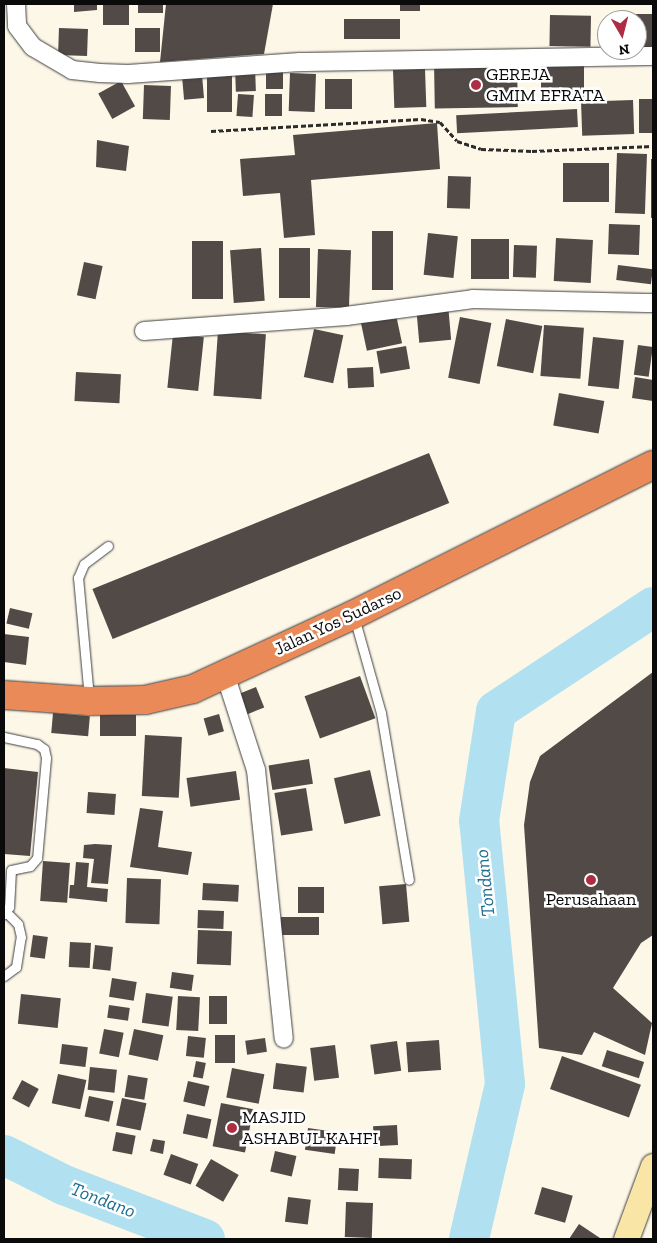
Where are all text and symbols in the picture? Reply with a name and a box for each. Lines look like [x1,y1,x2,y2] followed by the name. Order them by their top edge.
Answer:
[597,10,647,60] north arrow
[618,40,630,59] text: N
[486,64,604,106] place label: GEREJA GMIM EFRATA
[470,79,482,91] marker: GEREJA GMIM EFRATA
[271,582,405,660] street label: Jalan Yos Sudarso
[470,848,500,918] water label: Tondano
[585,874,597,886] marker: Perusahaan
[546,888,636,910] place label: Perusahaan
[242,1107,379,1150] place label: MASJID ASHABUL KAHFI
[226,1122,238,1134] marker: MASJID ASHABUL KAHFI
[67,1177,139,1223] water label: Tondano

